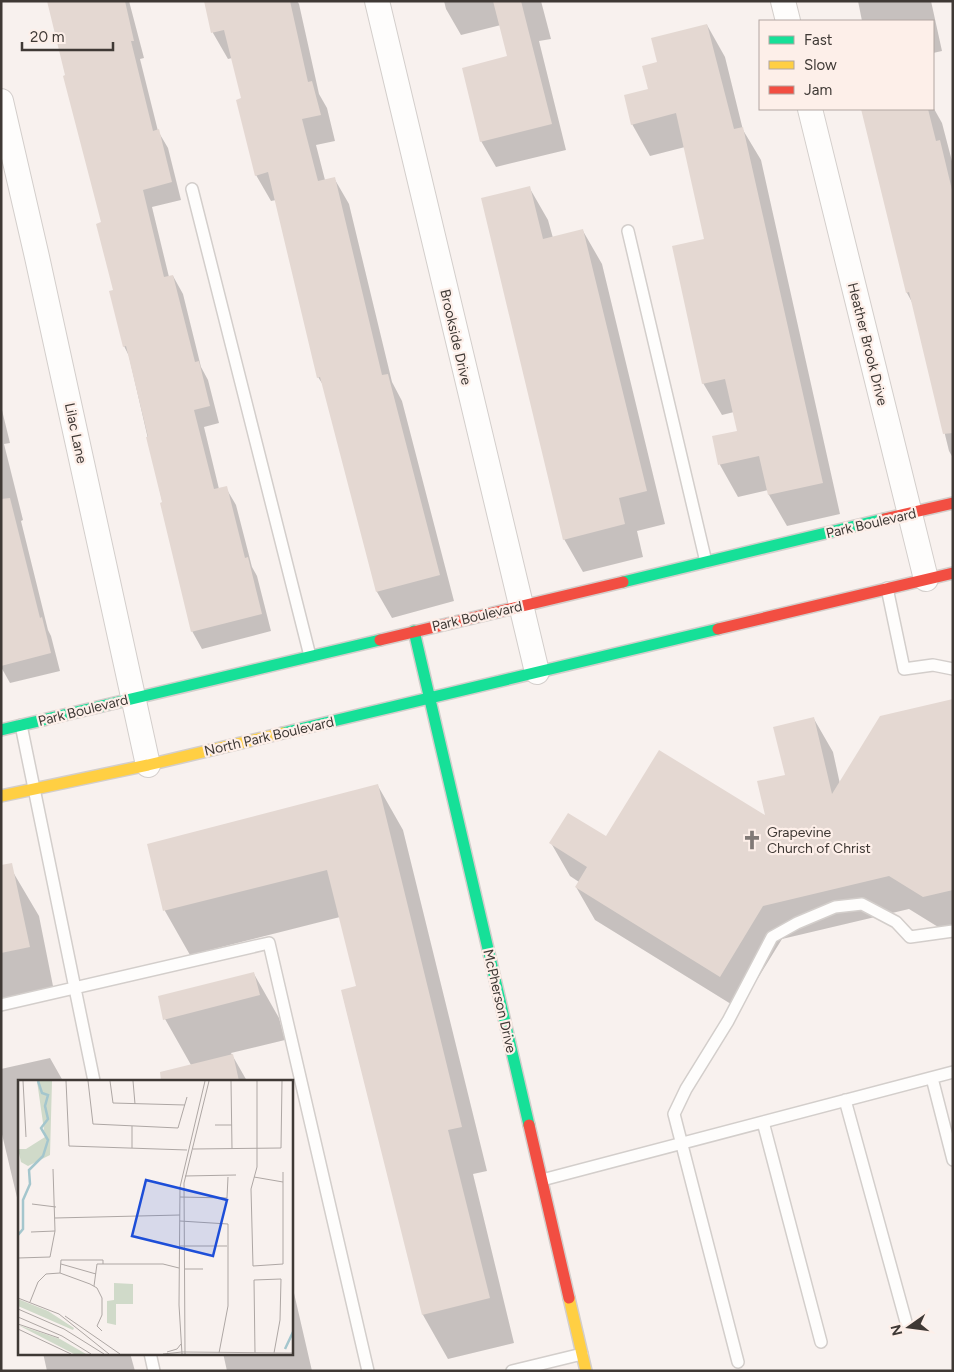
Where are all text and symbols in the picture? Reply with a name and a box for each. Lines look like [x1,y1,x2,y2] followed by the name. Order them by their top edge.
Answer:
[22,20,114,52] scale bar
[759,20,934,110] legend
[30,28,64,46] text: 20 m
[804,31,833,49] text: Fast
[804,56,837,74] text: Slow
[804,81,832,99] text: Jam
[844,281,891,408] street label: Heather Brook Drive
[436,288,475,387] street label: Brookside Drive
[61,401,90,465] street label: Lilac Lane
[824,505,918,542] street label: Park Boulevard
[430,598,524,635] street label: Park Boulevard
[36,691,130,730] street label: Park Boulevard
[203,713,336,760] street label: North Park Boulevard
[767,824,871,857] place label: Grapevine Church of Christ
[741,829,763,851] church icon: Grapevine Church of Christ
[479,948,520,1055] street label: McPherson Drive
[18,1080,292,1354] inset map
[884,1302,934,1352] north arrow
[887,1323,906,1337] text: N

